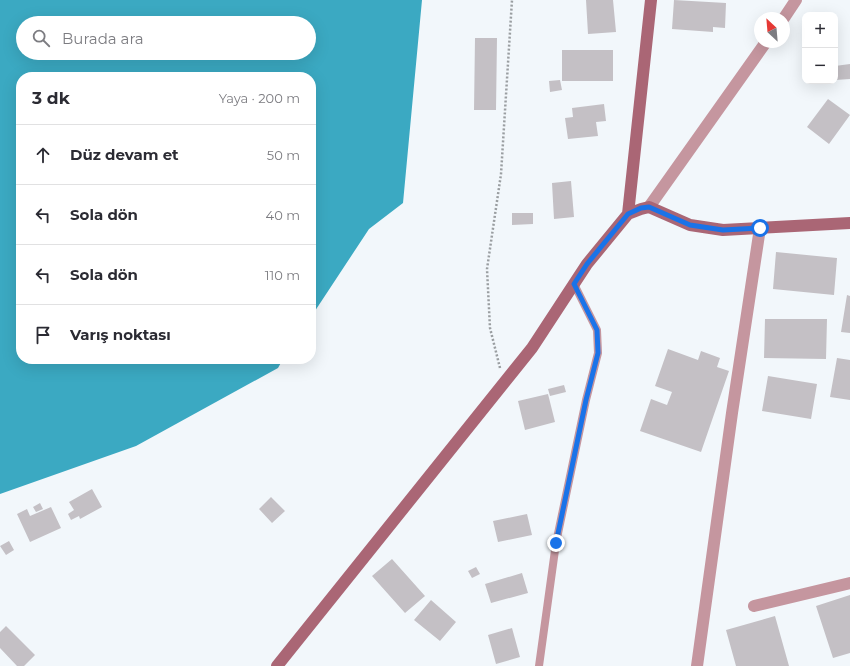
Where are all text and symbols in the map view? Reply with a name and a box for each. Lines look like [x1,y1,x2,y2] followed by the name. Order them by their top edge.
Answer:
[754,12,790,48] north arrow
[802,12,838,84] map controls
[802,12,838,48] button: +
[16,16,316,60] search box
[30,27,52,49] icon: search
[62,29,144,48] text: Burada ara
[802,48,838,84] button: −
[32,88,70,108] text: 3 dk
[219,90,300,106] text: Yaya · 200 m
[32,144,54,166] icon: ahead
[70,145,179,164] text: Düz devam et
[267,147,300,163] text: 50 m
[32,204,54,226] icon: left
[70,205,138,224] text: Sola dön
[266,207,300,223] text: 40 m
[751,219,769,237] route start
[32,264,54,286] icon: left
[70,265,138,284] text: Sola dön
[265,267,300,283] text: 110 m
[32,324,54,346] icon: arrive
[70,325,171,344] text: Varış noktası
[547,534,565,552] route end

